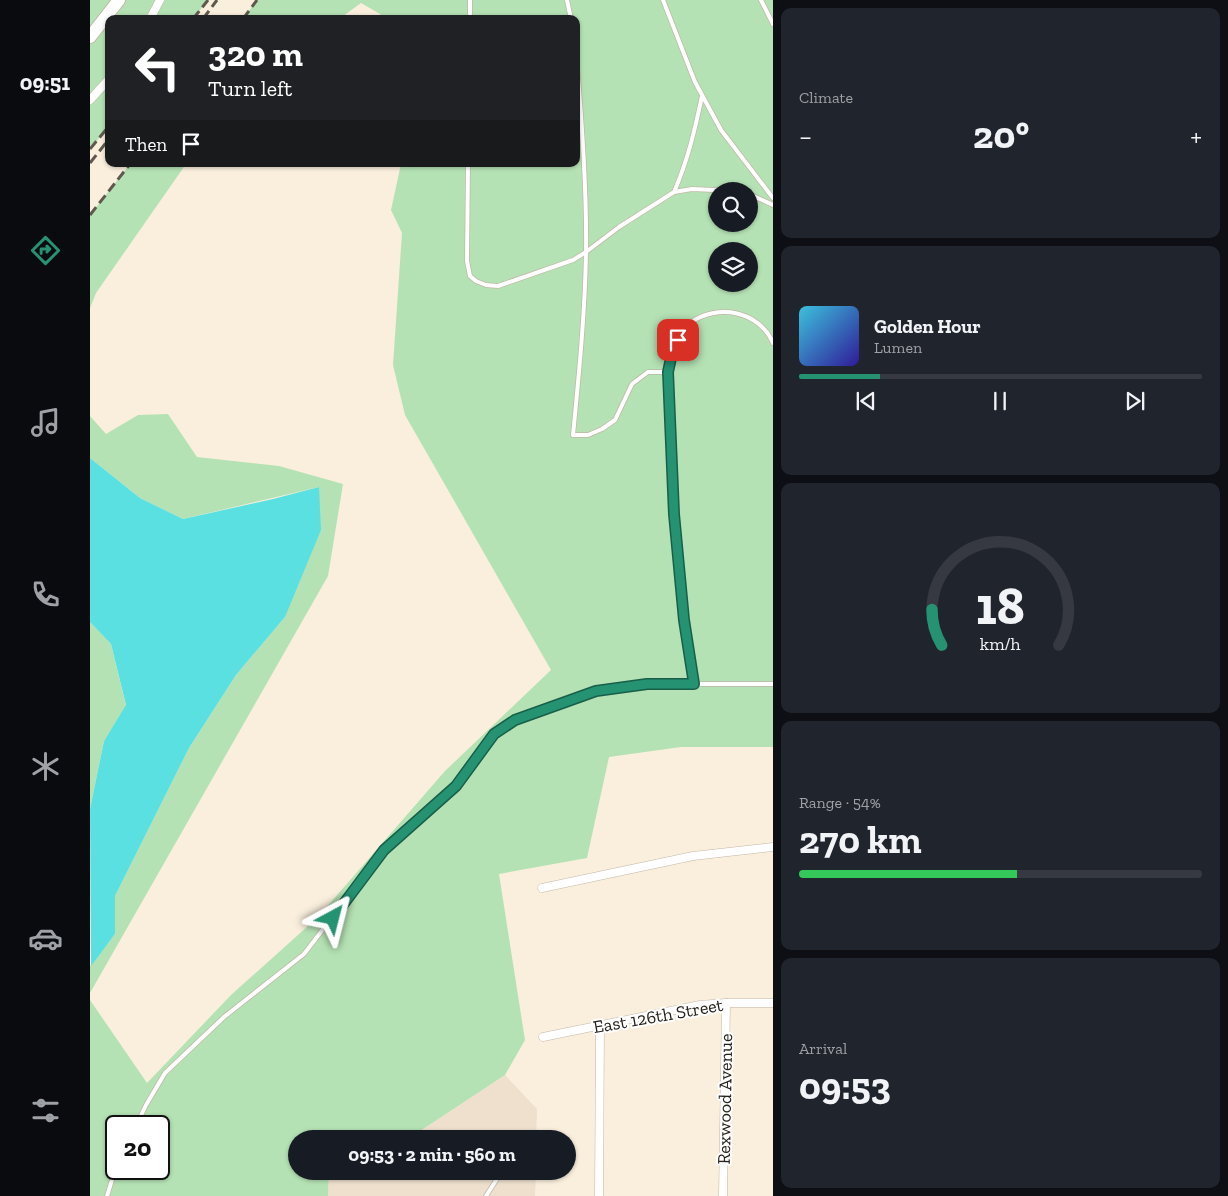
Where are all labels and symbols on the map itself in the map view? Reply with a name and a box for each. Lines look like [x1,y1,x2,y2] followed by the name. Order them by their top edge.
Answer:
[657,319,699,361] pin
[306,891,358,943] position arrow
[591,994,725,1038] street label: East 126th Street
[713,1033,737,1165] street label: Rexwood Avenue
[105,1115,170,1180] speed limit sign: 20

